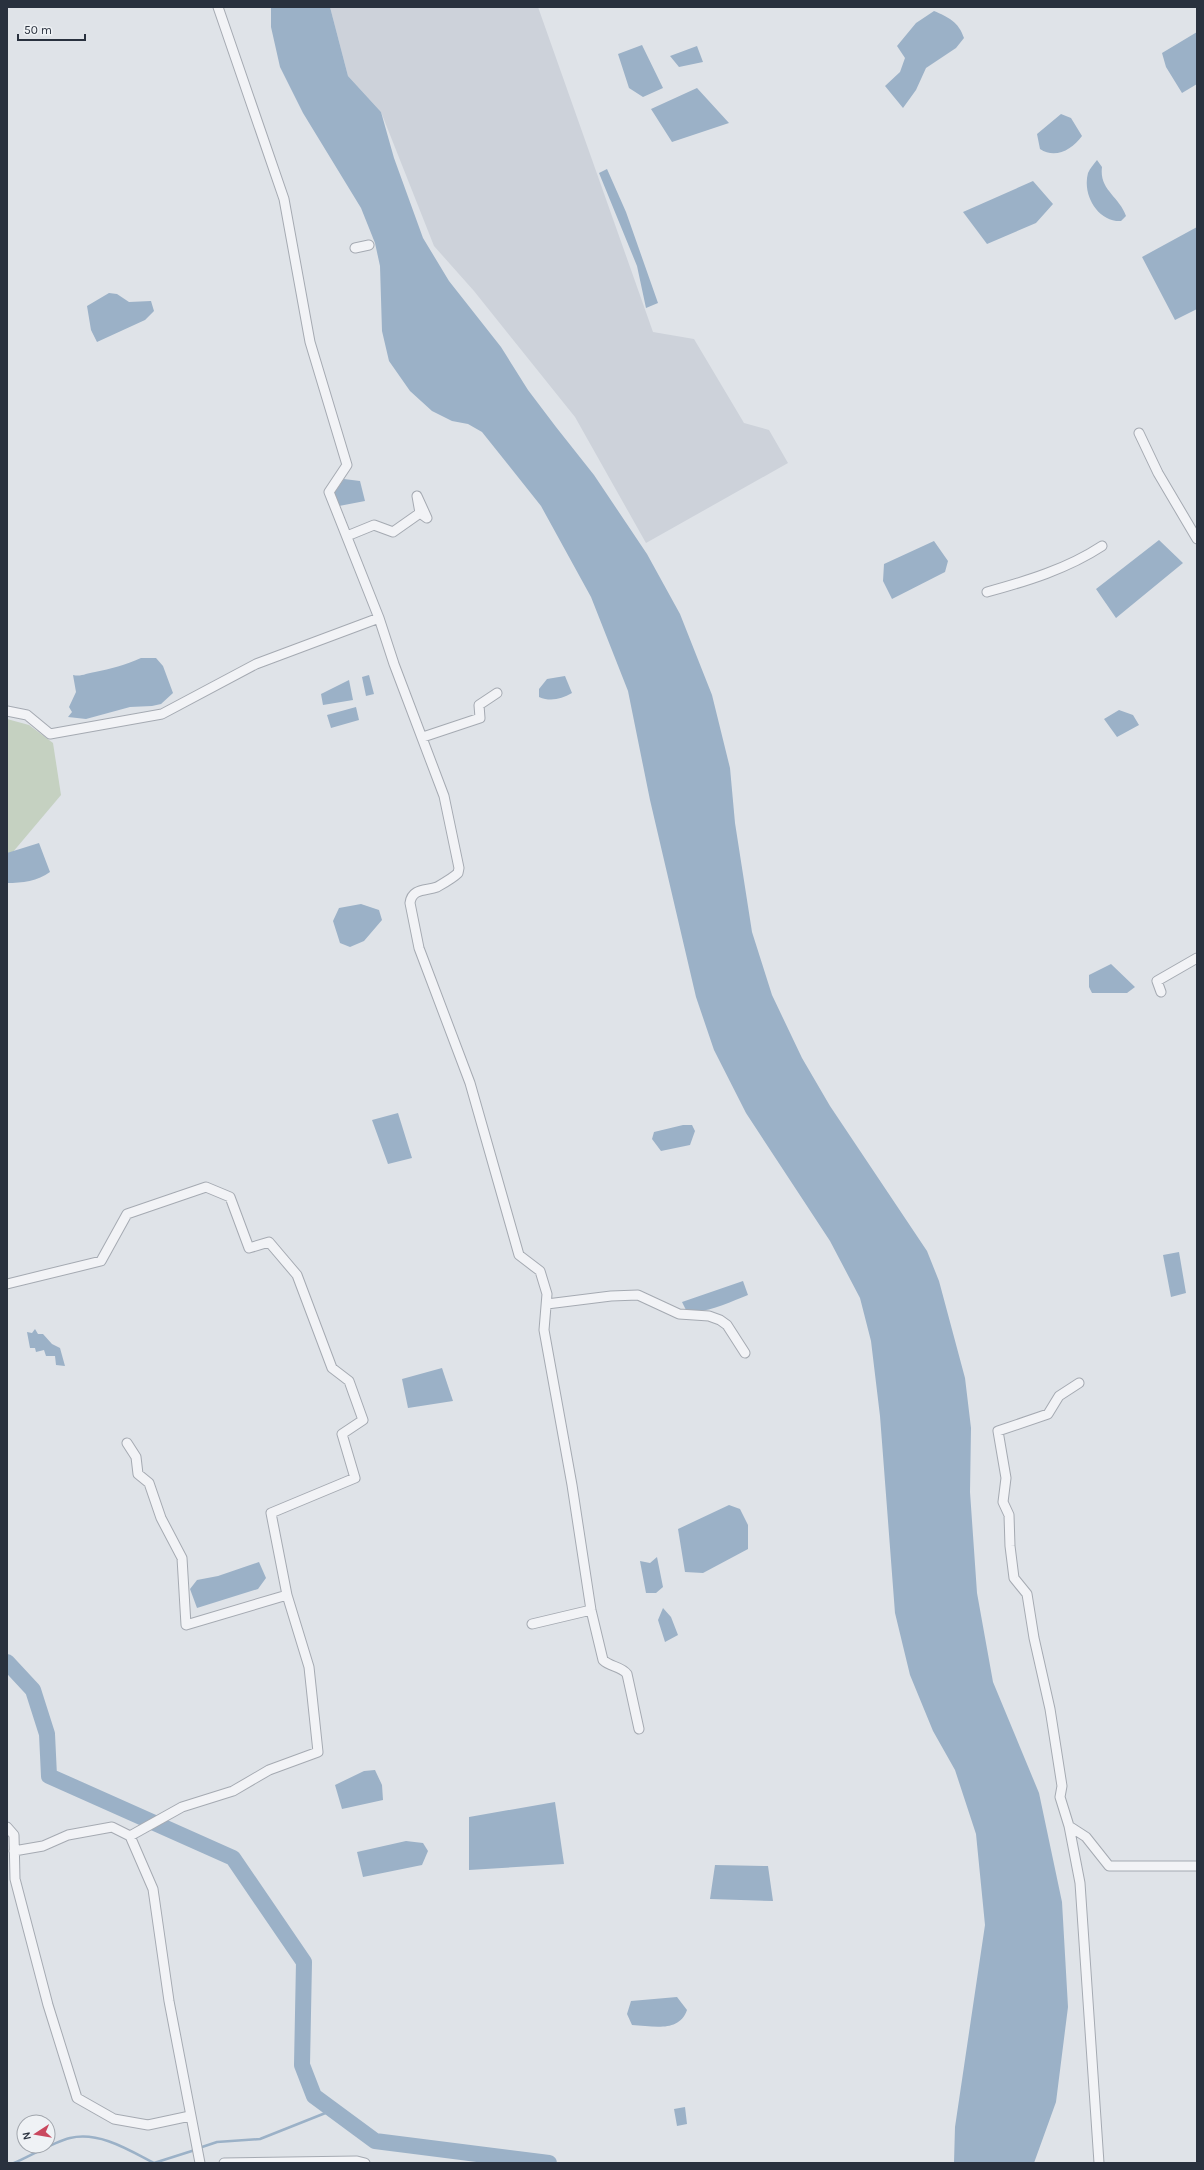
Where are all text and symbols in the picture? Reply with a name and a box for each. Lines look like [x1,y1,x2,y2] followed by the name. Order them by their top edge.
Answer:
[18,16,85,42] scale bar
[24,23,52,37] text: 50 m
[16,2114,56,2154] north arrow
[20,2131,34,2141] text: N

